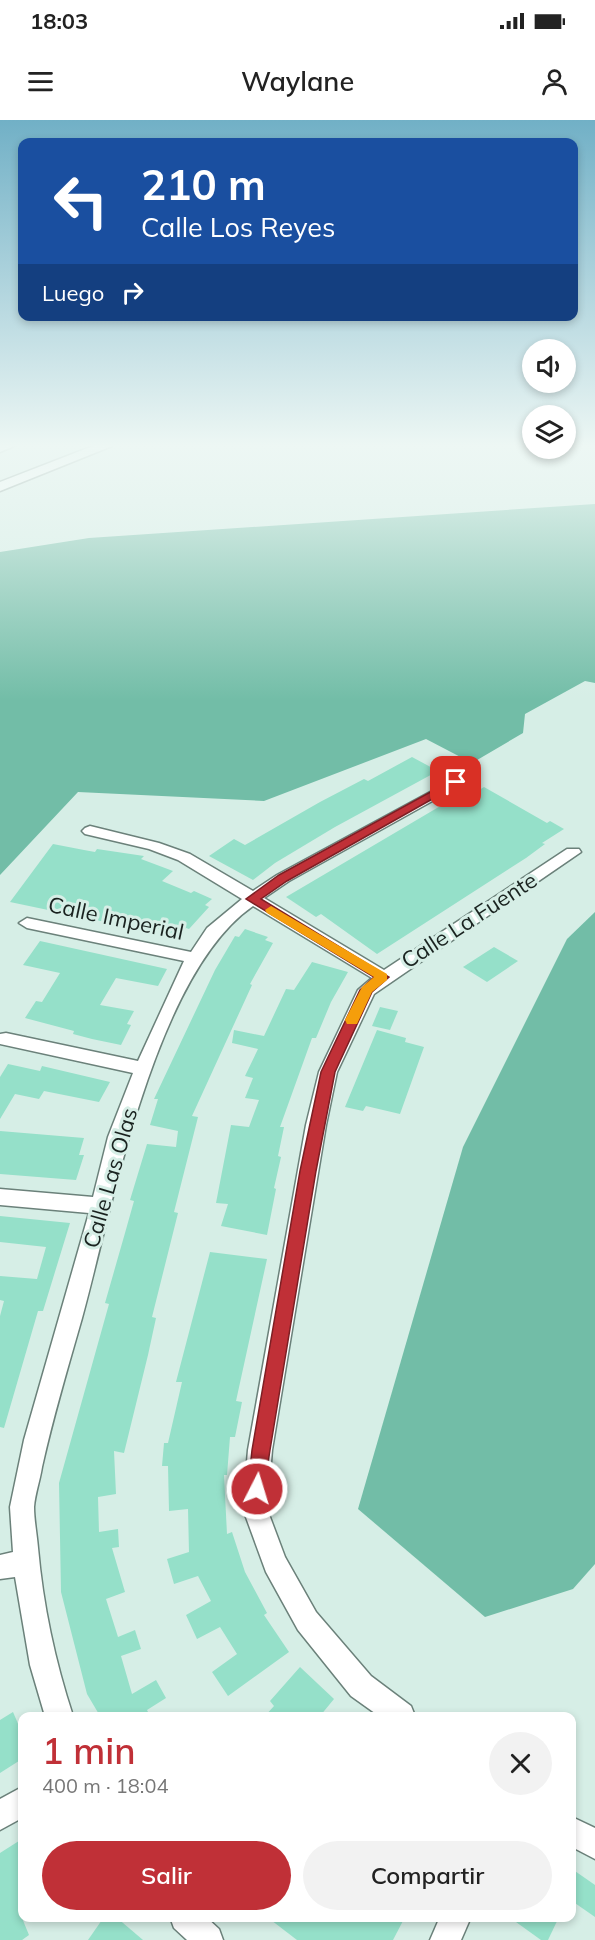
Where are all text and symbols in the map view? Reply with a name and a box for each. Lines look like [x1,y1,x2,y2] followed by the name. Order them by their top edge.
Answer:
[30,7,88,35] text: 18:03
[241,64,354,98] text: Waylane
[24,65,57,98] icon: menu
[538,65,571,98] icon: person
[141,158,266,211] text: 210 m
[42,162,120,240] icon: left
[141,210,335,244] text: Calle Los Reyes
[116,276,149,309] icon: right
[42,279,104,307] text: Luego
[522,339,576,459] map controls
[522,339,576,393] button: sound
[522,405,576,459] button: layers
[430,756,481,807] pin
[439,765,472,798] icon: arrive
[396,866,542,974] street label: Calle La Fuente
[46,890,186,946] street label: Calle Imperial
[77,1105,143,1251] street label: Calle Las Olas
[225,1457,289,1521] position arrow
[42,1728,136,1773] text: 1 min
[489,1732,552,1795] button: close
[42,1773,168,1798] text: 400 m · 18:04
[42,1841,291,1910] button: Salir
[303,1841,552,1910] button: Compartir

